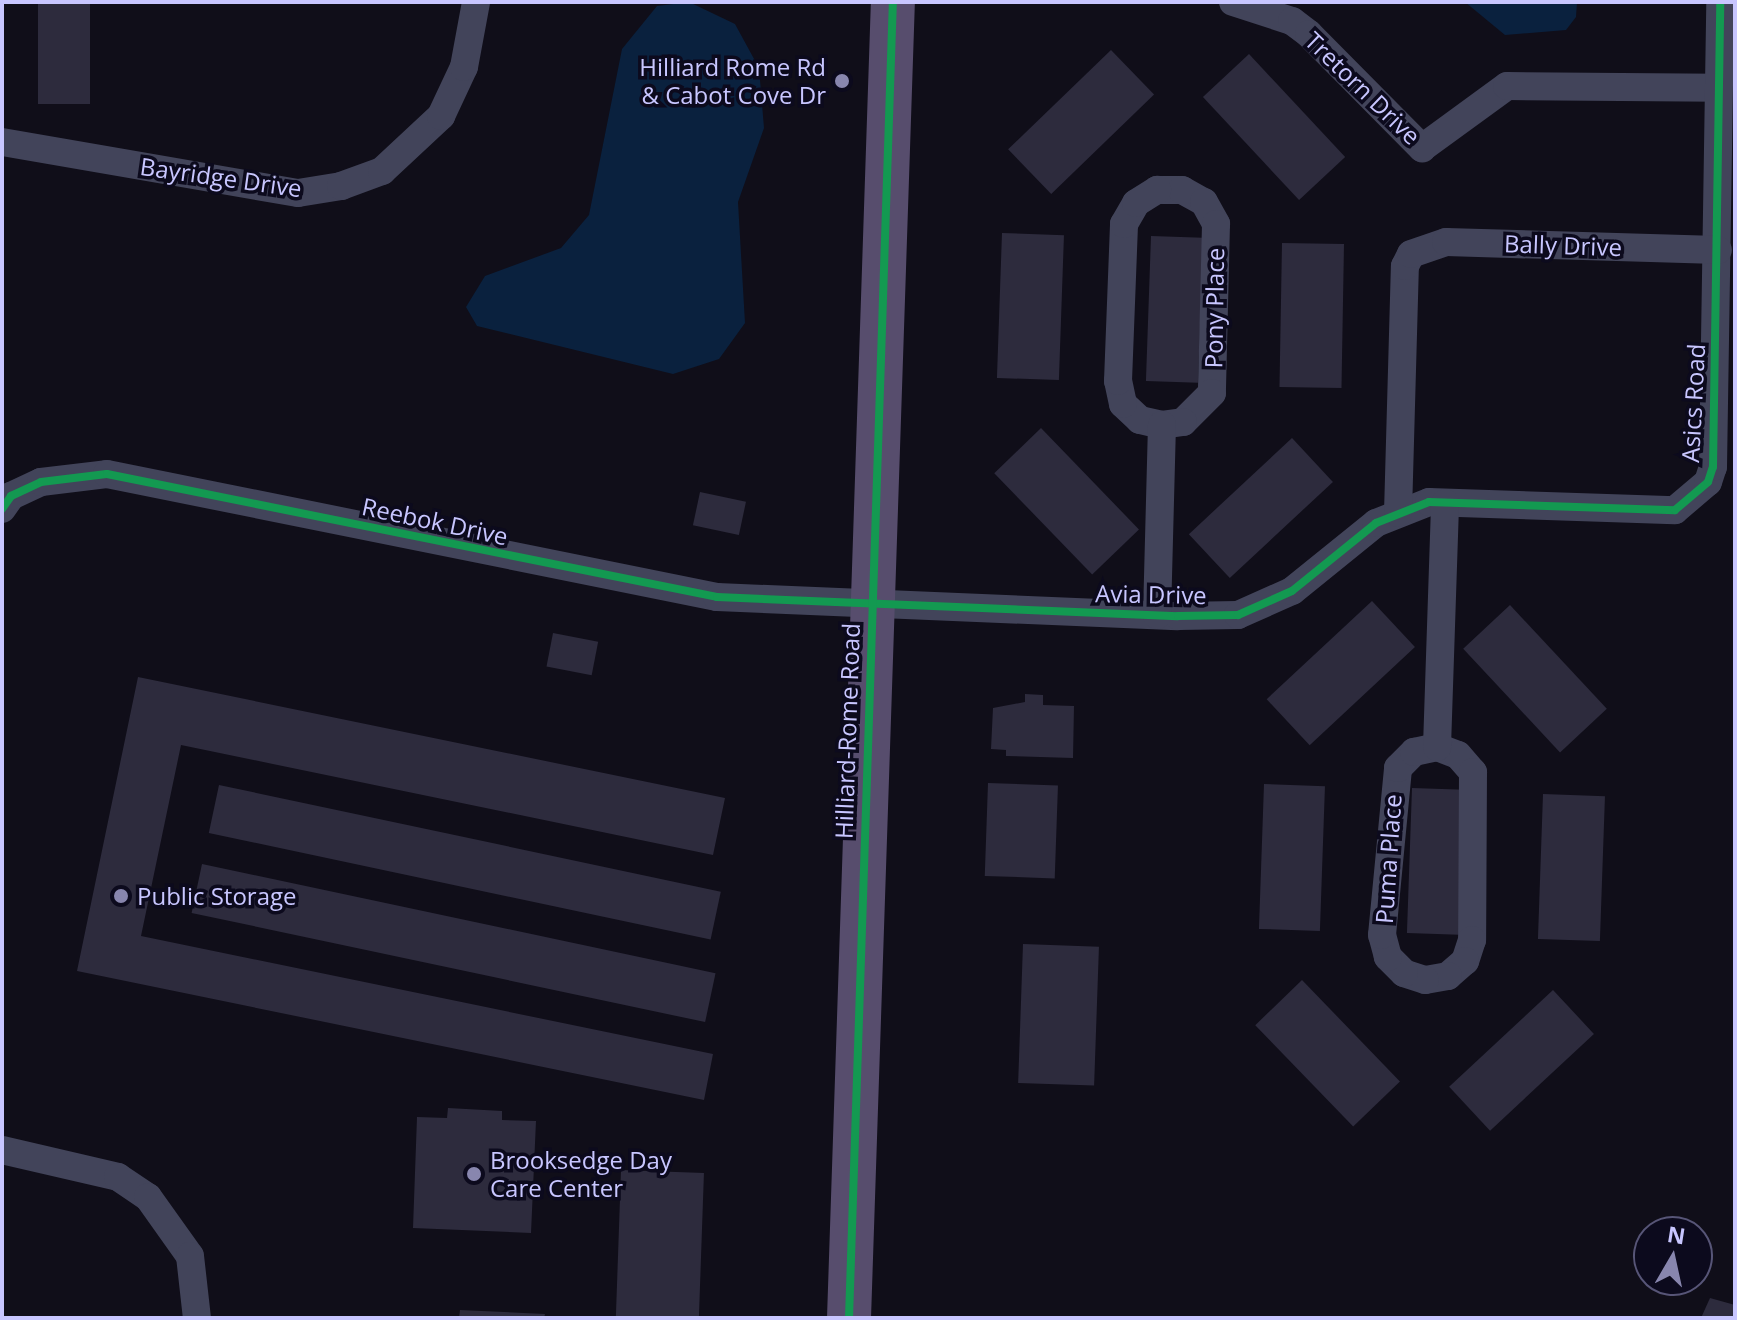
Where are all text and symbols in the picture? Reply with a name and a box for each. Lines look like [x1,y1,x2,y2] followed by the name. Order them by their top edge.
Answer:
[1299,26,1427,150] street label: Tretorn Drive
[639,53,826,109] place label: Hilliard Rome Rd & Cabot Cove Dr
[833,72,851,90] marker: Hilliard Rome Rd & Cabot Cove Dr
[138,151,304,203] street label: Bayridge Drive
[1504,229,1622,261] street label: Bally Drive
[1199,247,1229,369] street label: Pony Place
[1676,343,1710,463] street label: Asics Road
[359,491,511,551] street label: Reebok Drive
[1095,579,1207,609] street label: Avia Drive
[829,623,865,839] street label: Hilliard-Rome Road
[1369,793,1407,925] street label: Puma Place
[137,882,296,910] place label: Public Storage
[112,887,130,905] marker: Public Storage
[490,1146,672,1202] place label: Brooksedge Day Care Center
[465,1165,483,1183] marker: Brooksedge Day Care Center
[1633,1216,1713,1296] north arrow
[1665,1218,1688,1250] text: N

